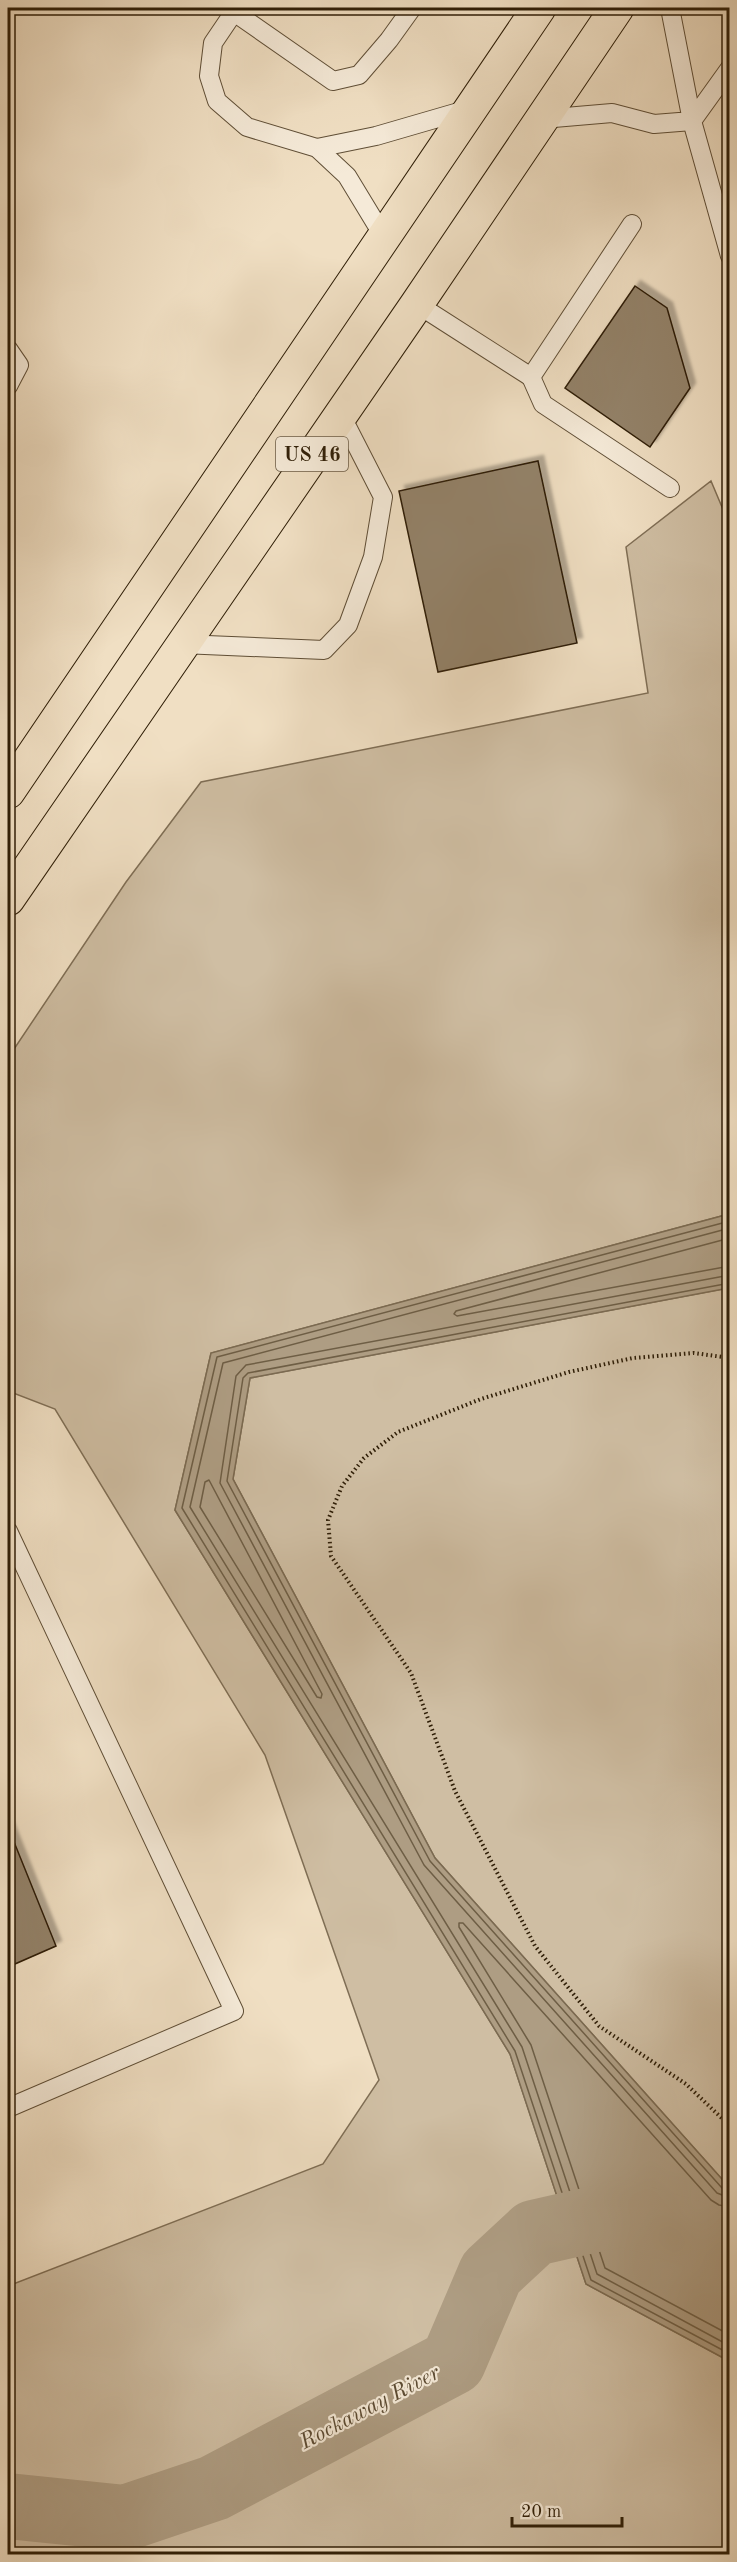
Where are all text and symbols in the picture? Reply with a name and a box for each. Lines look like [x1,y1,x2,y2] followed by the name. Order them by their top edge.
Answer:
[276,437,348,471] road number: US 46
[295,2361,444,2454] water label: Rockaway River
[512,2490,622,2528] scale bar
[521,2503,561,2521] text: 20 m

